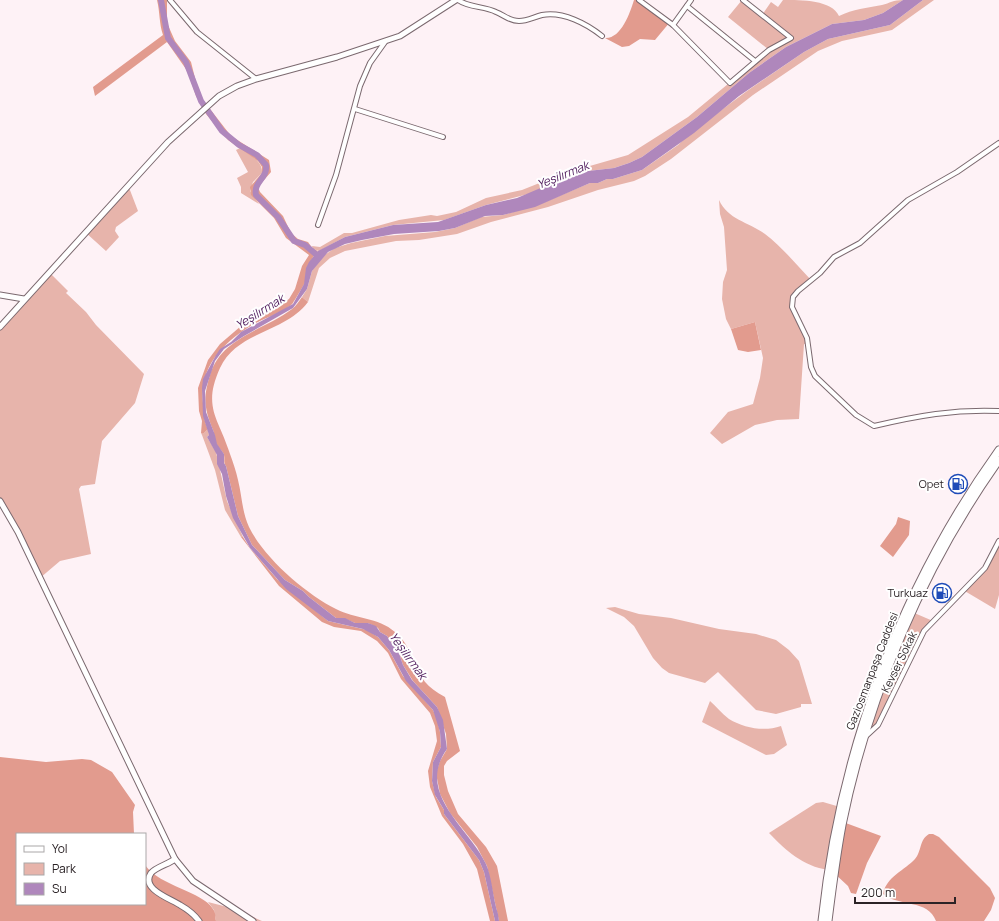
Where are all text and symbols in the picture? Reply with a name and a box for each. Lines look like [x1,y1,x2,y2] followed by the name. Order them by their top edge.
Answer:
[534,156,593,193] water label: Yeşilırmak
[232,289,289,333] water label: Yeşilırmak
[947,473,969,495] fuel station icon: Opet
[919,476,944,491] place label: Opet
[931,582,953,604] fuel station icon: Turkuaz
[888,585,928,600] place label: Turkuaz
[842,610,901,732] street label: Gaziosmanpaşa Caddesi
[877,628,920,695] street label: Kevser Sokak
[385,629,433,684] water label: Yeşilırmak
[16,833,146,905] legend
[52,840,68,857] text: Yol
[52,860,77,877] text: Park
[855,879,955,905] scale bar
[52,880,67,897] text: Su
[861,884,895,901] text: 200 m

